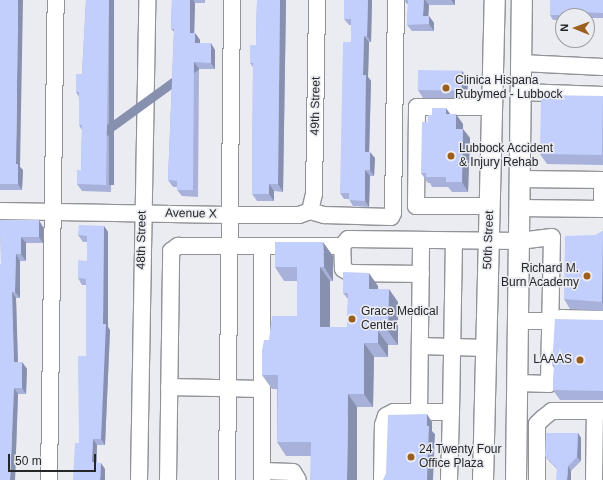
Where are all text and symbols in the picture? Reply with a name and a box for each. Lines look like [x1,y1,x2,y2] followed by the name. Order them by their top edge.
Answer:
[555,8,595,48] north arrow
[558,24,570,32] text: N
[455,74,562,102] place label: Clinica Hispana Rubymed - Lubbock
[308,77,324,135] street label: 49th Street
[440,82,452,94] marker: Clinica Hispana Rubymed - Lubbock
[459,142,554,170] place label: Lubbock Accident & Injury Rehab
[446,151,456,161] marker: Lubbock Accident & Injury Rehab
[165,206,217,222] street label: Avenue X
[481,210,497,270] street label: 50th Street
[134,211,150,269] street label: 48th Street
[500,262,579,290] place label: Richard M. Burn Academy
[582,271,592,281] marker: Richard M. Burn Academy
[361,305,438,333] place label: Grace Medical Center
[346,313,358,325] marker: Grace Medical Center
[533,353,572,367] place label: LAAAS
[575,355,585,365] marker: LAAAS
[419,443,502,471] place label: 24 Twenty Four Office Plaza
[10,446,98,472] scale bar
[406,452,416,462] marker: 24 Twenty Four Office Plaza
[15,454,42,468] text: 50 m

